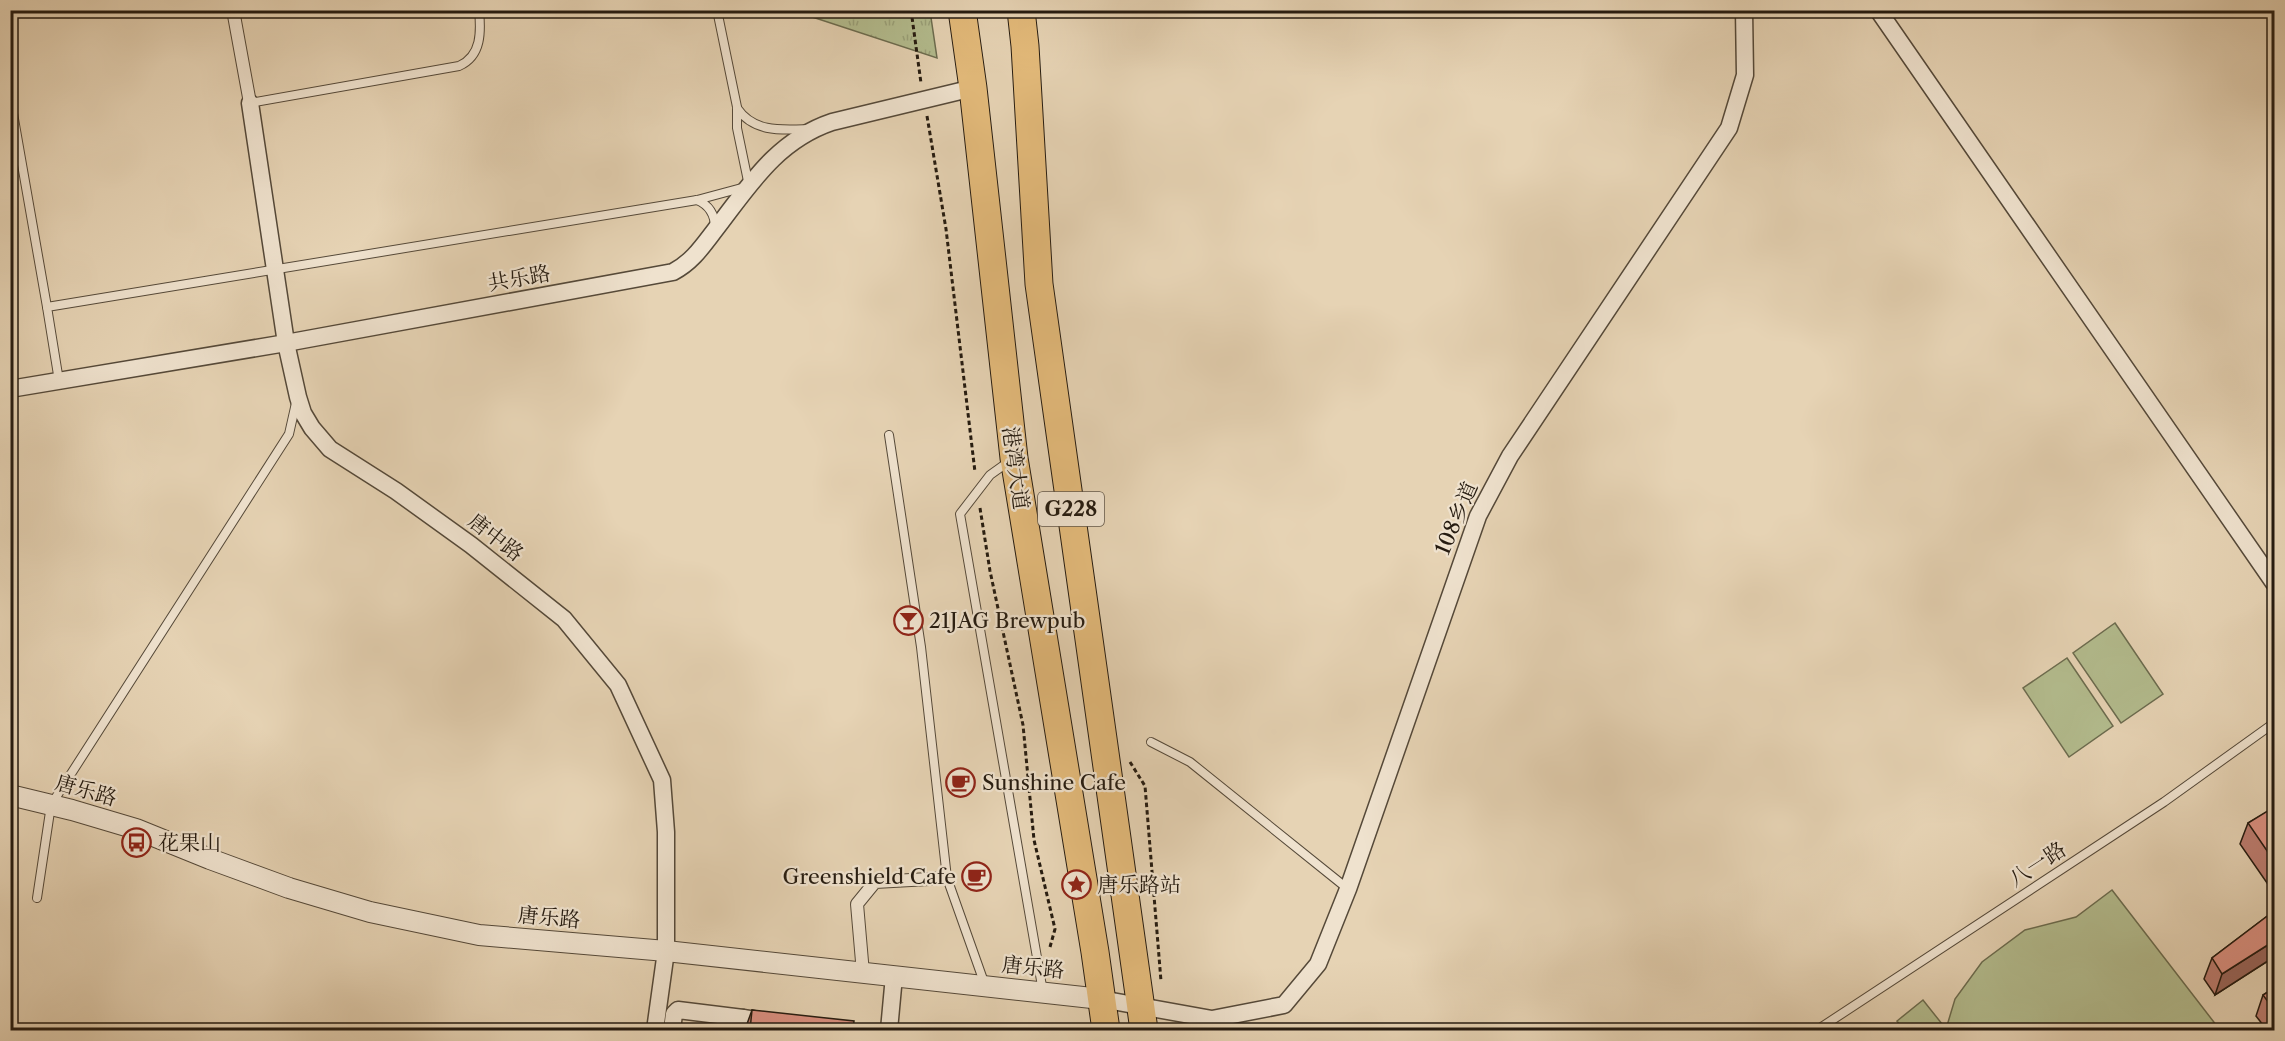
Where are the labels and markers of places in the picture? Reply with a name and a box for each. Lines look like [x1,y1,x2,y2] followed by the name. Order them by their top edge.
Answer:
[892,604,924,636] bar icon: 21JAG Brewpub
[929,608,1085,633] place label: 21JAG Brewpub
[945,766,977,798] cafe icon: Sunshine Cafe
[982,770,1126,795] place label: Sunshine Cafe
[121,826,153,858] bus stop icon: 花果山
[158,830,221,855] place label: 花果山
[961,860,993,892] cafe icon: Greenshield Cafe
[783,864,956,889] place label: Greenshield Cafe
[1060,868,1092,900] place icon: 唐乐路站
[1097,872,1181,897] place label: 唐乐路站

